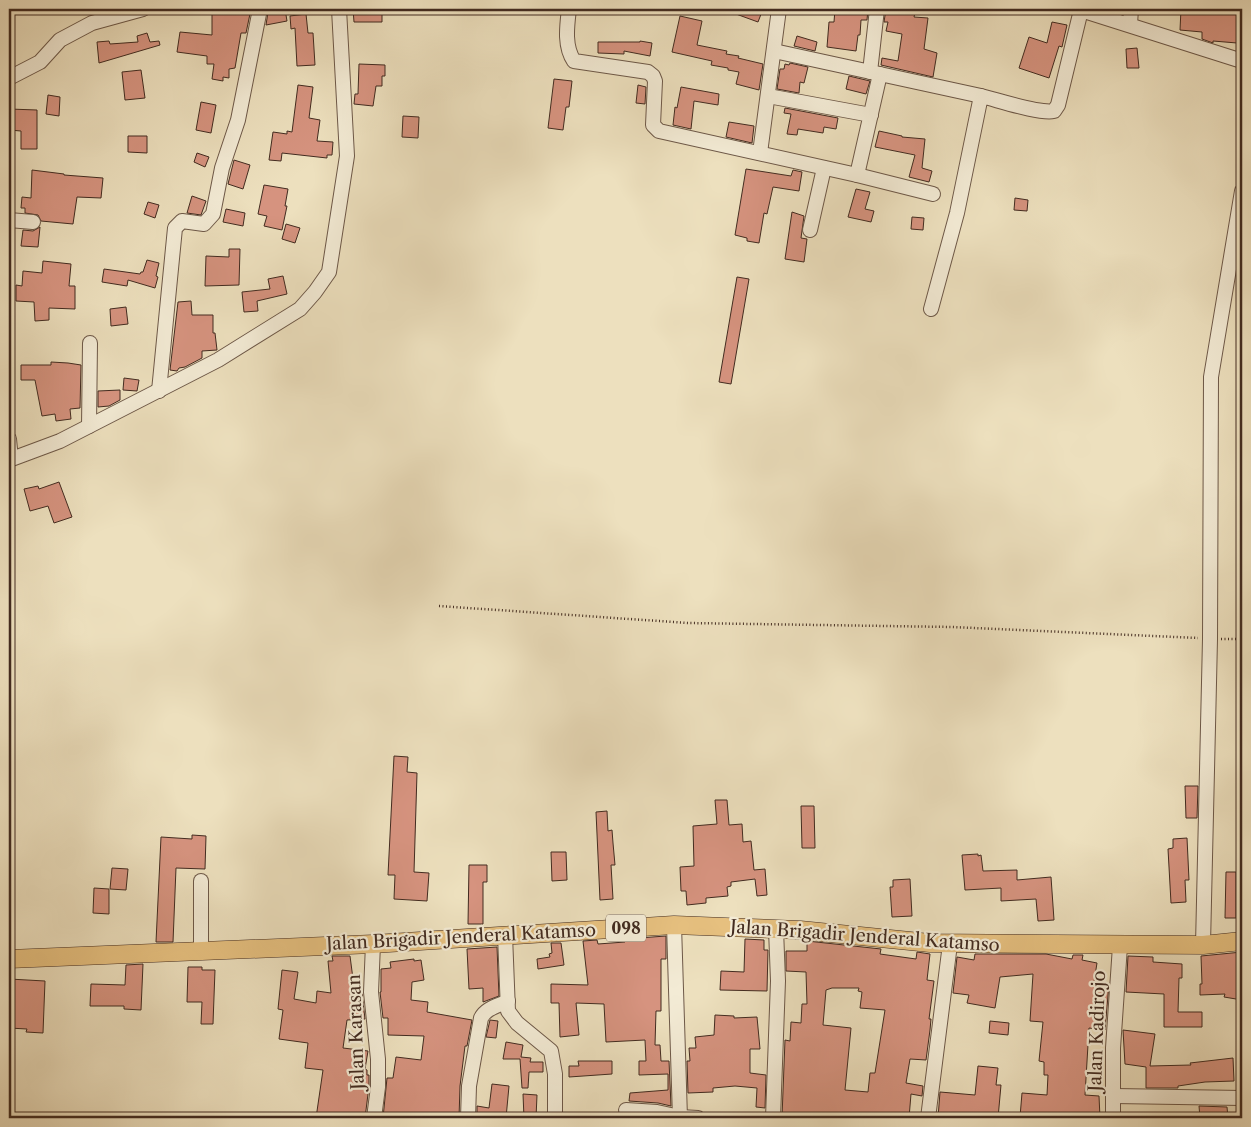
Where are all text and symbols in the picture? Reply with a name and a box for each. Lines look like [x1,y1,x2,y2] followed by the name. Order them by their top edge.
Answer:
[606,914,646,941] road number: 098
[726,915,1001,956] street label: Jalan Brigadir Jenderal Katamso
[323,919,596,955] street label: Jalan Brigadir Jenderal Katamso
[1084,970,1110,1095] street label: Jalan Kadirojo
[343,974,369,1093] street label: Jalan Karasan

